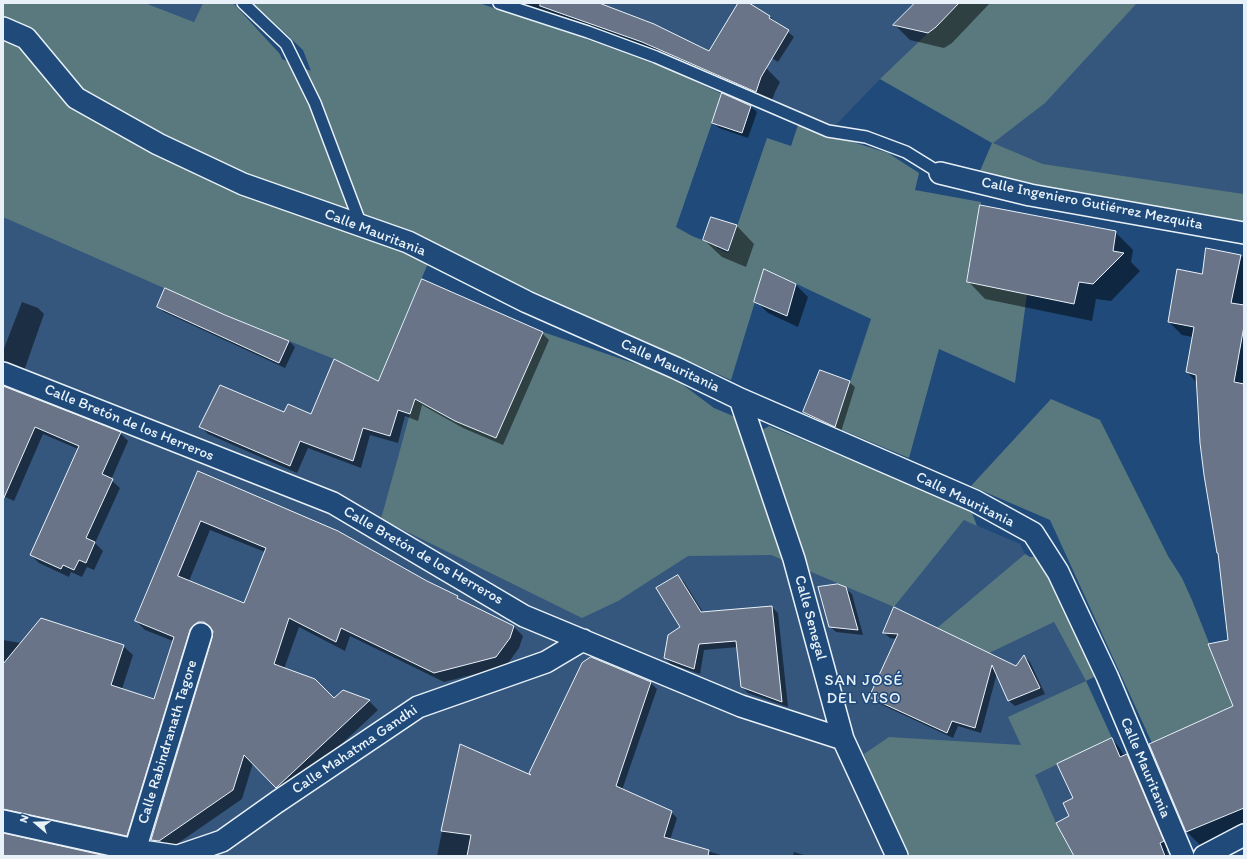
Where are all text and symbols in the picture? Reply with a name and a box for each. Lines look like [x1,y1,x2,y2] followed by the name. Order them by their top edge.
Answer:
[980,174,1204,234] street label: Calle Ingeniero Gutiérrez Mezquita
[322,205,428,261] street label: Calle Mauritania
[617,335,723,397] street label: Calle Mauritania
[41,381,217,465] street label: Calle Bretón de los Herreros
[913,468,1017,532] street label: Calle Mauritania
[340,503,506,609] street label: Calle Bretón de los Herreros
[790,574,830,662] street label: Calle Senegal
[134,658,202,826] street label: Calle Rabindranath Tagore
[825,671,903,709] district label: SAN JOSÉ DEL VISO
[289,701,421,799] street label: Calle Mahatma Gandhi
[1116,715,1174,821] street label: Calle Mauritania
[16,803,56,843] north arrow
[17,813,32,825] text: N

